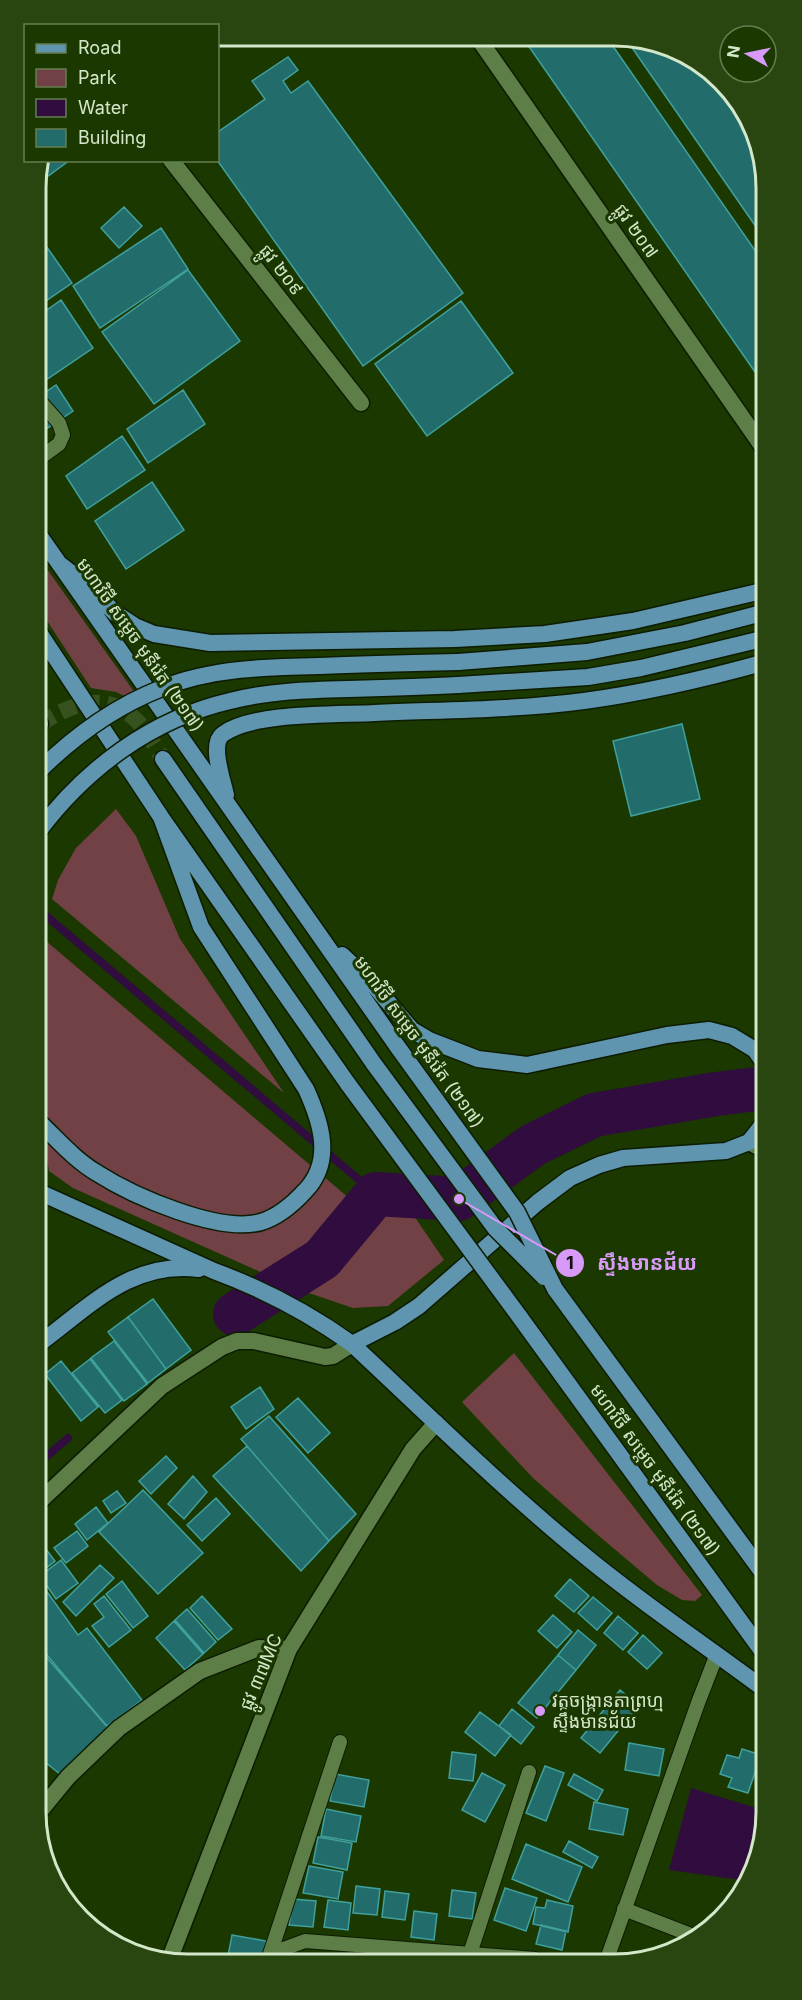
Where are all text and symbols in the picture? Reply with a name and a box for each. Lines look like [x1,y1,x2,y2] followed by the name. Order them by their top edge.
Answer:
[24,24,219,162] legend
[718,24,778,84] north arrow
[78,37,121,58] text: Road
[722,44,744,59] text: N
[78,67,117,88] text: Park
[78,97,128,118] text: Water
[78,127,146,148] text: Building
[605,200,663,266] street label: ផ្លូវ ២០៧
[250,240,308,303] street label: ផ្លូវ ២០៩
[70,554,209,737] street label: មហាវិថី សម្តេច មុនីរ៉េត (២១៧)
[348,951,489,1133] street label: មហាវិថី សម្តេច មុនីរ៉េត (២១៧)
[555,1244,709,1282] callout: ស្ទឹងមានជ័យ
[597,1251,697,1276] text: ស្ទឹងមានជ័យ
[566,1252,574,1273] text: 1
[584,1379,725,1561] street label: មហាវិថី សម្តេច មុនីរ៉េត (២១៧)
[235,1630,292,1716] street label: ផ្លូវ ៣៧MC
[552,1690,664,1733] place label: វត្តចង្ក្រានតាព្រហ្ម ស្ទឹងមានជ័យ
[533,1704,547,1718] marker: វត្តចង្ក្រានតាព្រហ្ម ស្ទឹងមានជ័យ

